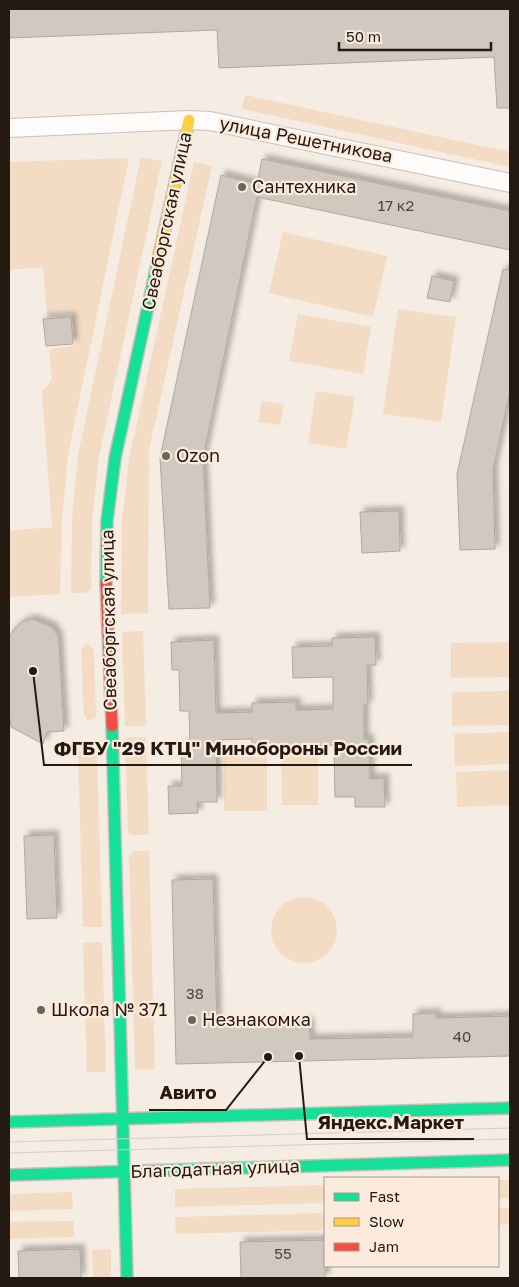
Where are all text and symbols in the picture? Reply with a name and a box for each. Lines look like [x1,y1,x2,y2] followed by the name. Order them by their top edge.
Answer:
[339,20,492,52] scale bar
[346,27,381,45] text: 50 m
[218,111,395,167] street label: улица Решетникова
[136,130,196,312] street label: Свеаборгская улица
[252,175,356,197] place label: Сантехника
[236,181,248,193] marker: Сантехника
[378,196,414,214] house number: 17 к2
[176,444,220,466] place label: Ozon
[160,450,172,462] marker: Ozon
[95,529,121,711] street label: Свеаборгская улица
[44,731,412,765] callout: ФГБУ "29 КТЦ" Минобороны России
[54,736,402,759] text: ФГБУ "29 КТЦ" Минобороны России
[186,984,204,1002] house number: 38
[51,998,168,1020] place label: Школа № 371
[35,1004,47,1016] marker: Школа № 371
[202,1008,311,1030] place label: Незнакомка
[186,1014,198,1026] marker: Незнакомка
[453,1027,471,1045] house number: 40
[149,1076,226,1110] callout: Авито
[159,1080,217,1103] text: Авито
[307,1105,474,1139] callout: Яндекс.Маркет
[318,1110,464,1133] text: Яндекс.Маркет
[130,1154,300,1182] street label: Благодатная улица
[324,1177,499,1267] legend
[369,1187,400,1205] text: Fast
[369,1212,404,1230] text: Slow
[369,1237,399,1255] text: Jam
[274,1244,292,1262] house number: 55

